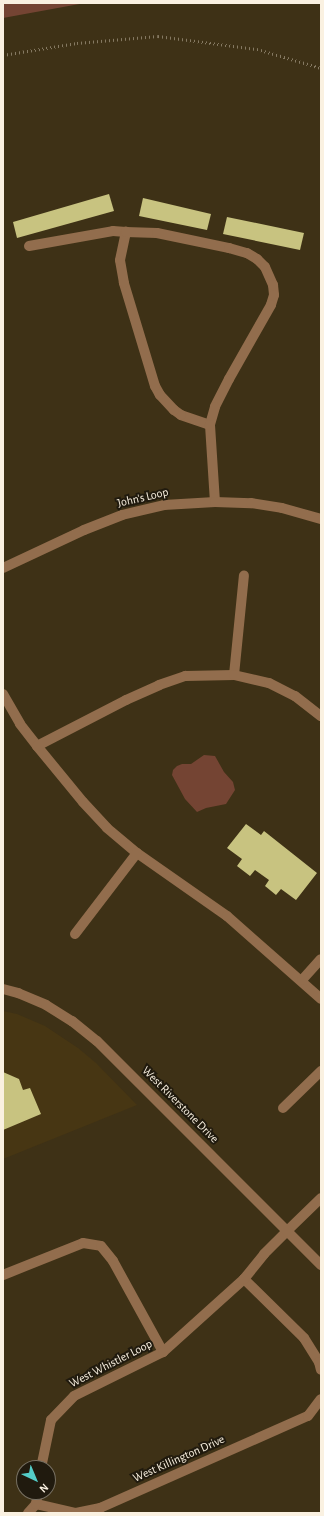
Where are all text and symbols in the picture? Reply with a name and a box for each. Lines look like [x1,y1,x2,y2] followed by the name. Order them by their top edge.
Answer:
[116,485,170,511] street label: John's Loop
[139,1064,221,1146] street label: West Riverstone Drive
[67,1337,155,1391] street label: West Whistler Loop
[131,1432,227,1486] street label: West Killington Drive
[16,1460,56,1500] north arrow
[37,1482,51,1495] text: N

